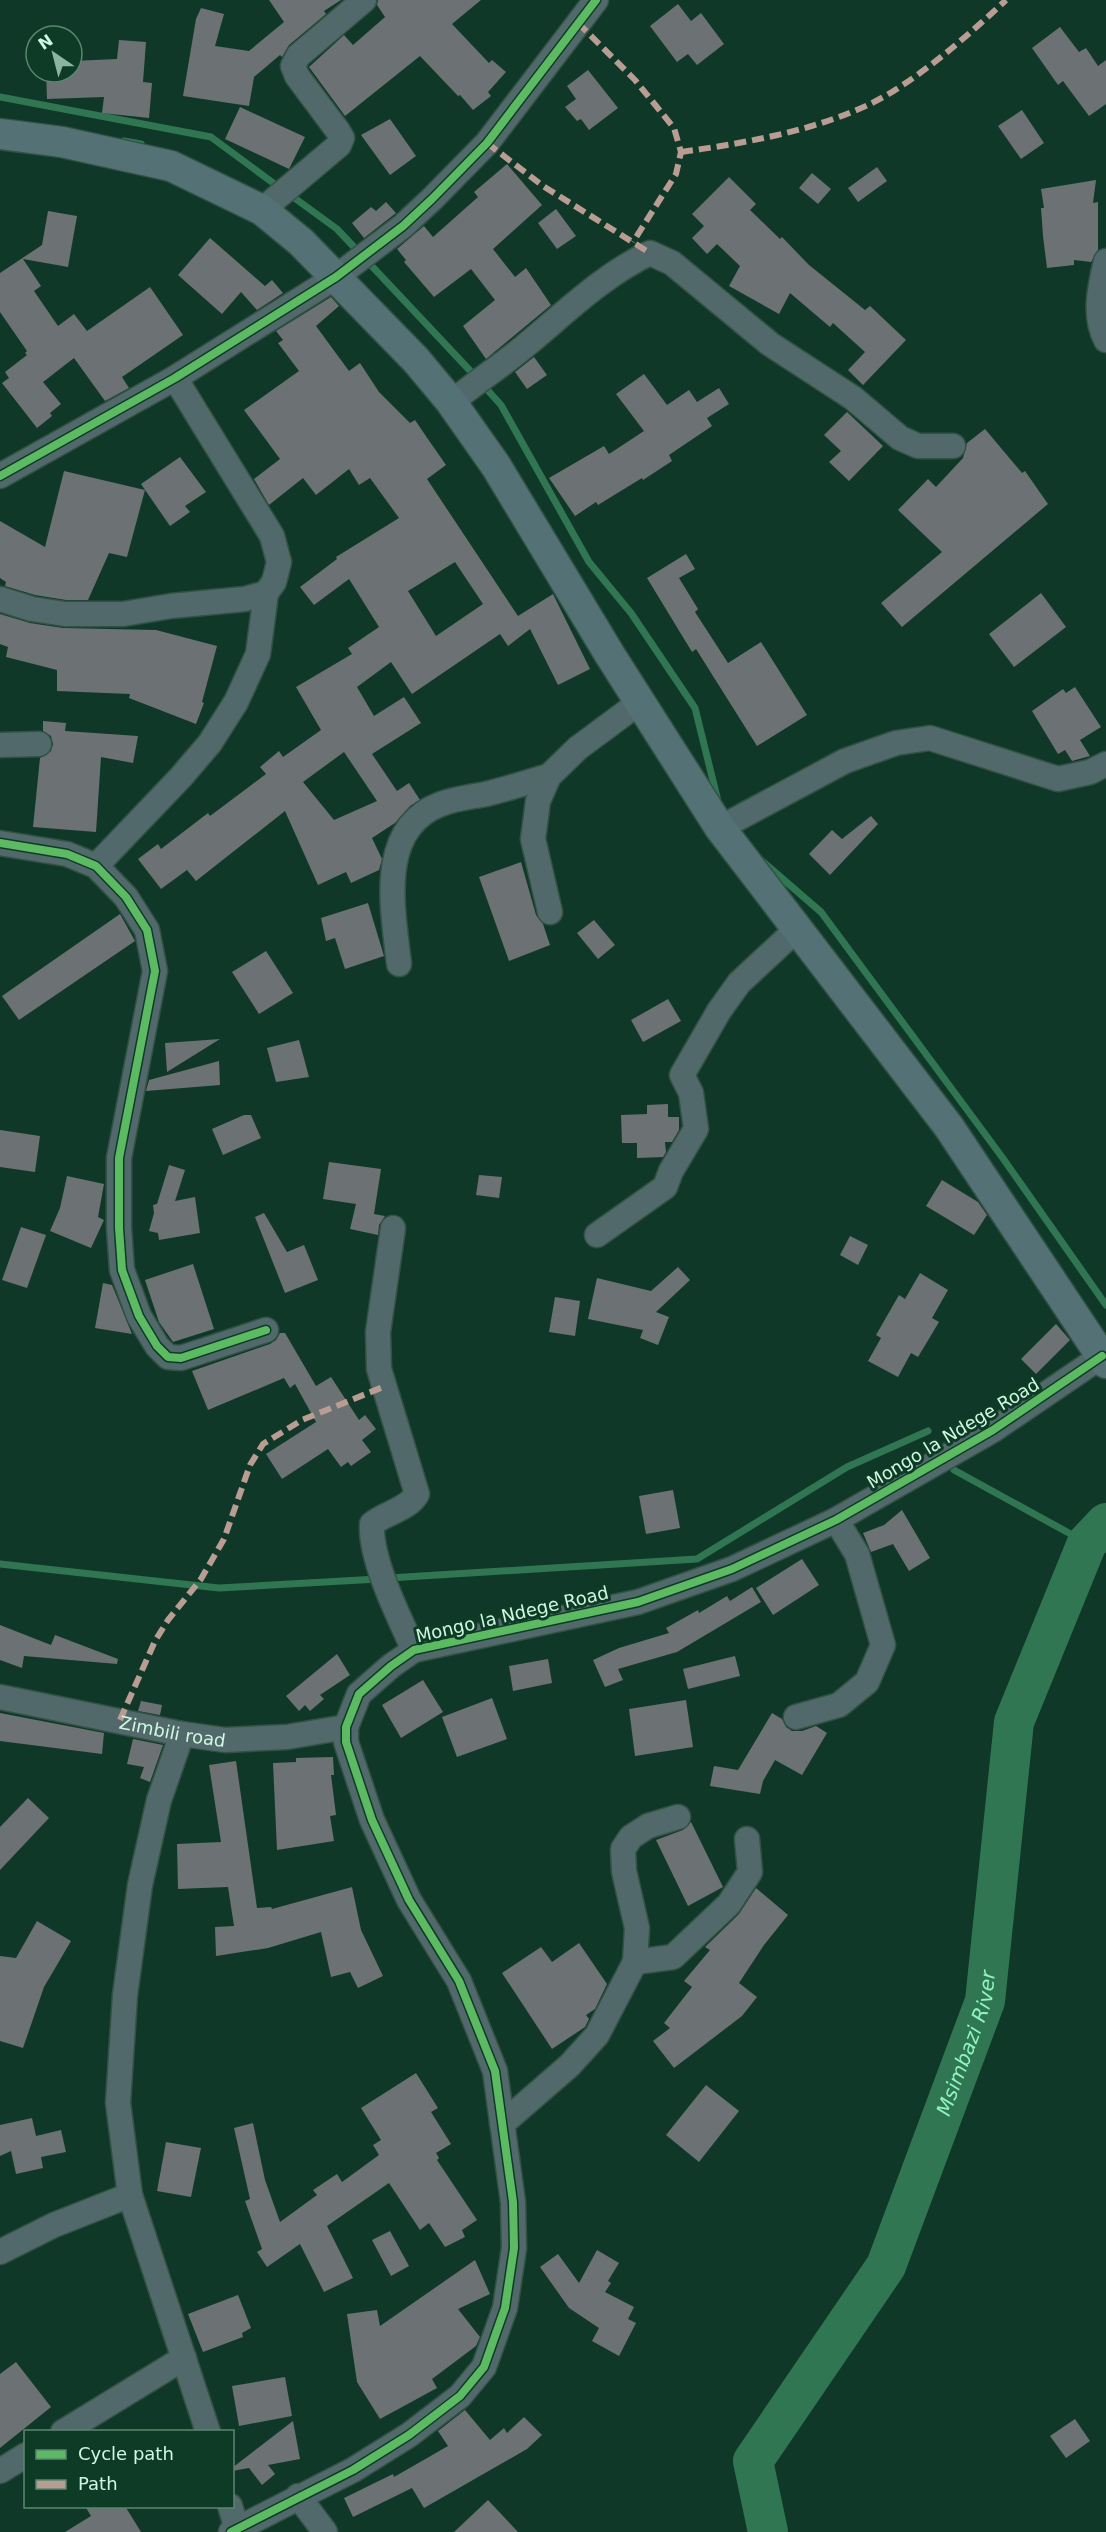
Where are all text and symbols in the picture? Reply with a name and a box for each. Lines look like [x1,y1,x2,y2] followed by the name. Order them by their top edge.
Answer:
[24,24,84,84] north arrow
[35,31,57,54] text: N
[863,1373,1043,1493] street label: Mongo la Ndege Road
[414,1582,610,1646] street label: Mongo la Ndege Road
[118,1711,227,1750] street label: Zimbili road
[931,1968,1000,2119] water label: Msimbazi River
[24,2430,234,2508] legend
[78,2443,174,2464] text: Cycle path
[78,2473,118,2494] text: Path

